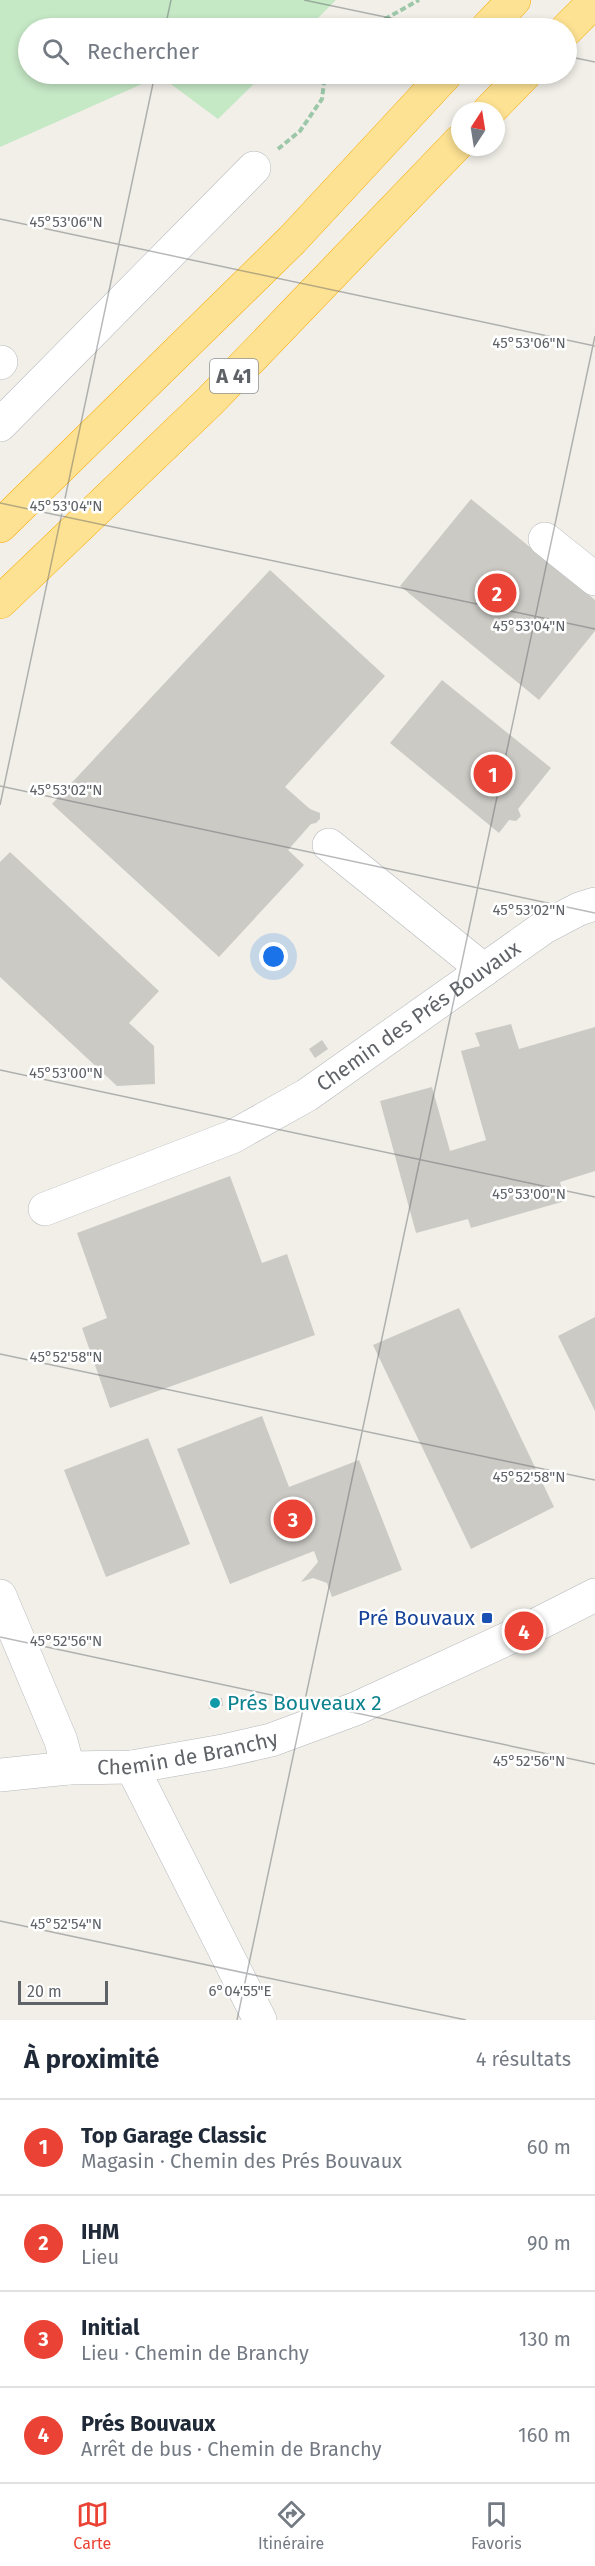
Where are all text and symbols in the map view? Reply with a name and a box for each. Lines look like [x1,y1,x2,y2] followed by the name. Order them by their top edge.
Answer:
[18,18,577,84] search box
[39,35,72,68] icon: search
[87,38,199,65] text: Rechercher
[451,102,505,156] north arrow
[29,213,103,231] text: 45°53'06"N
[492,334,566,352] text: 45°53'06"N
[210,359,258,393] road number: A 41
[30,497,102,515] text: 45°53'04"N
[478,570,516,616] pin: 2
[493,617,565,635] text: 45°53'04"N
[474,752,512,796] pin: 1
[30,781,102,799] text: 45°53'02"N
[493,901,565,919] text: 45°53'02"N
[312,935,526,1097] street label: Chemin des Prés Bouvaux
[259,942,288,971] your location
[29,1064,103,1082] text: 45°53'00"N
[492,1185,566,1203] text: 45°53'00"N
[30,1348,102,1366] text: 45°52'58"N
[493,1468,565,1486] text: 45°52'58"N
[274,1496,312,1541] pin: 3
[358,1605,476,1631] place label: Pré Bouvaux
[504,1608,544,1654] pin: 4
[480,1611,494,1625] marker: Pré Bouvaux
[30,1632,102,1650] text: 45°52'56"N
[227,1690,382,1716] place label: Prés Bouveaux 2
[208,1696,222,1710] marker: Prés Bouveaux 2
[97,1725,282,1781] street label: Chemin de Branchy
[493,1752,565,1770] text: 45°52'56"N
[30,1915,102,1933] text: 45°52'54"N
[18,1978,108,2006] scale bar
[27,1982,62,2001] text: 20 m
[208,1982,272,2000] text: 6°04'55"E
[24,2044,159,2075] text: À proximité
[476,2047,571,2071] text: 4 résultats
[81,2122,267,2149] text: Top Garage Classic
[39,2135,48,2159] text: 1
[527,2135,571,2159] text: 60 m
[81,2149,402,2173] text: Magasin · Chemin des Prés Bouvaux
[81,2218,119,2245] text: IHM
[38,2231,49,2255] text: 2
[527,2231,571,2255] text: 90 m
[81,2245,119,2269] text: Lieu
[81,2314,139,2341] text: Initial
[38,2327,49,2351] text: 3
[519,2327,571,2351] text: 130 m
[81,2341,309,2365] text: Lieu · Chemin de Branchy
[81,2410,216,2437] text: Prés Bouvaux
[38,2423,49,2447] text: 4
[518,2423,571,2447] text: 160 m
[81,2437,381,2461] text: Arrêt de bus · Chemin de Branchy
[73,2498,111,2553] tab: Carte
[258,2498,324,2553] tab: Itinéraire
[471,2498,522,2553] tab: Favoris

